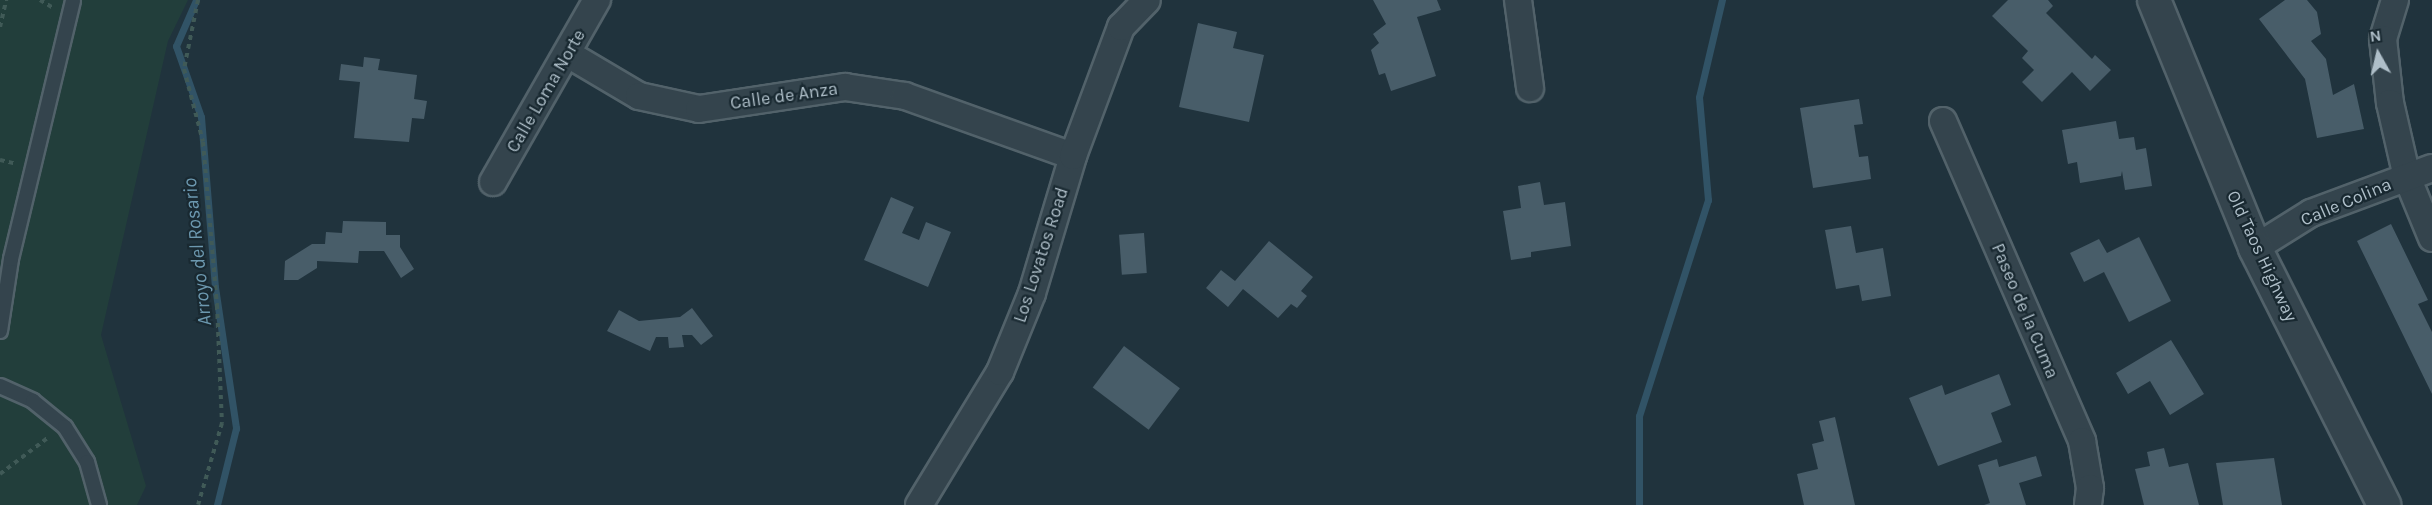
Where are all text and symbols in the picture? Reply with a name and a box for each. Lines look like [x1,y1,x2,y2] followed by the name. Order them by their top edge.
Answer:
[2348,24,2408,84] north arrow
[2368,25,2382,46] text: N
[502,26,590,156] street label: Calle Loma Norte
[729,78,839,114] street label: Calle de Anza
[2297,173,2395,231] street label: Calle Colina
[177,177,217,327] water label: Arroyo del Rosario
[1009,185,1073,325] street label: Los Lovatos Road
[2222,187,2302,325] street label: Old Taos Highway
[1987,240,2063,382] street label: Paseo de la Cuma

